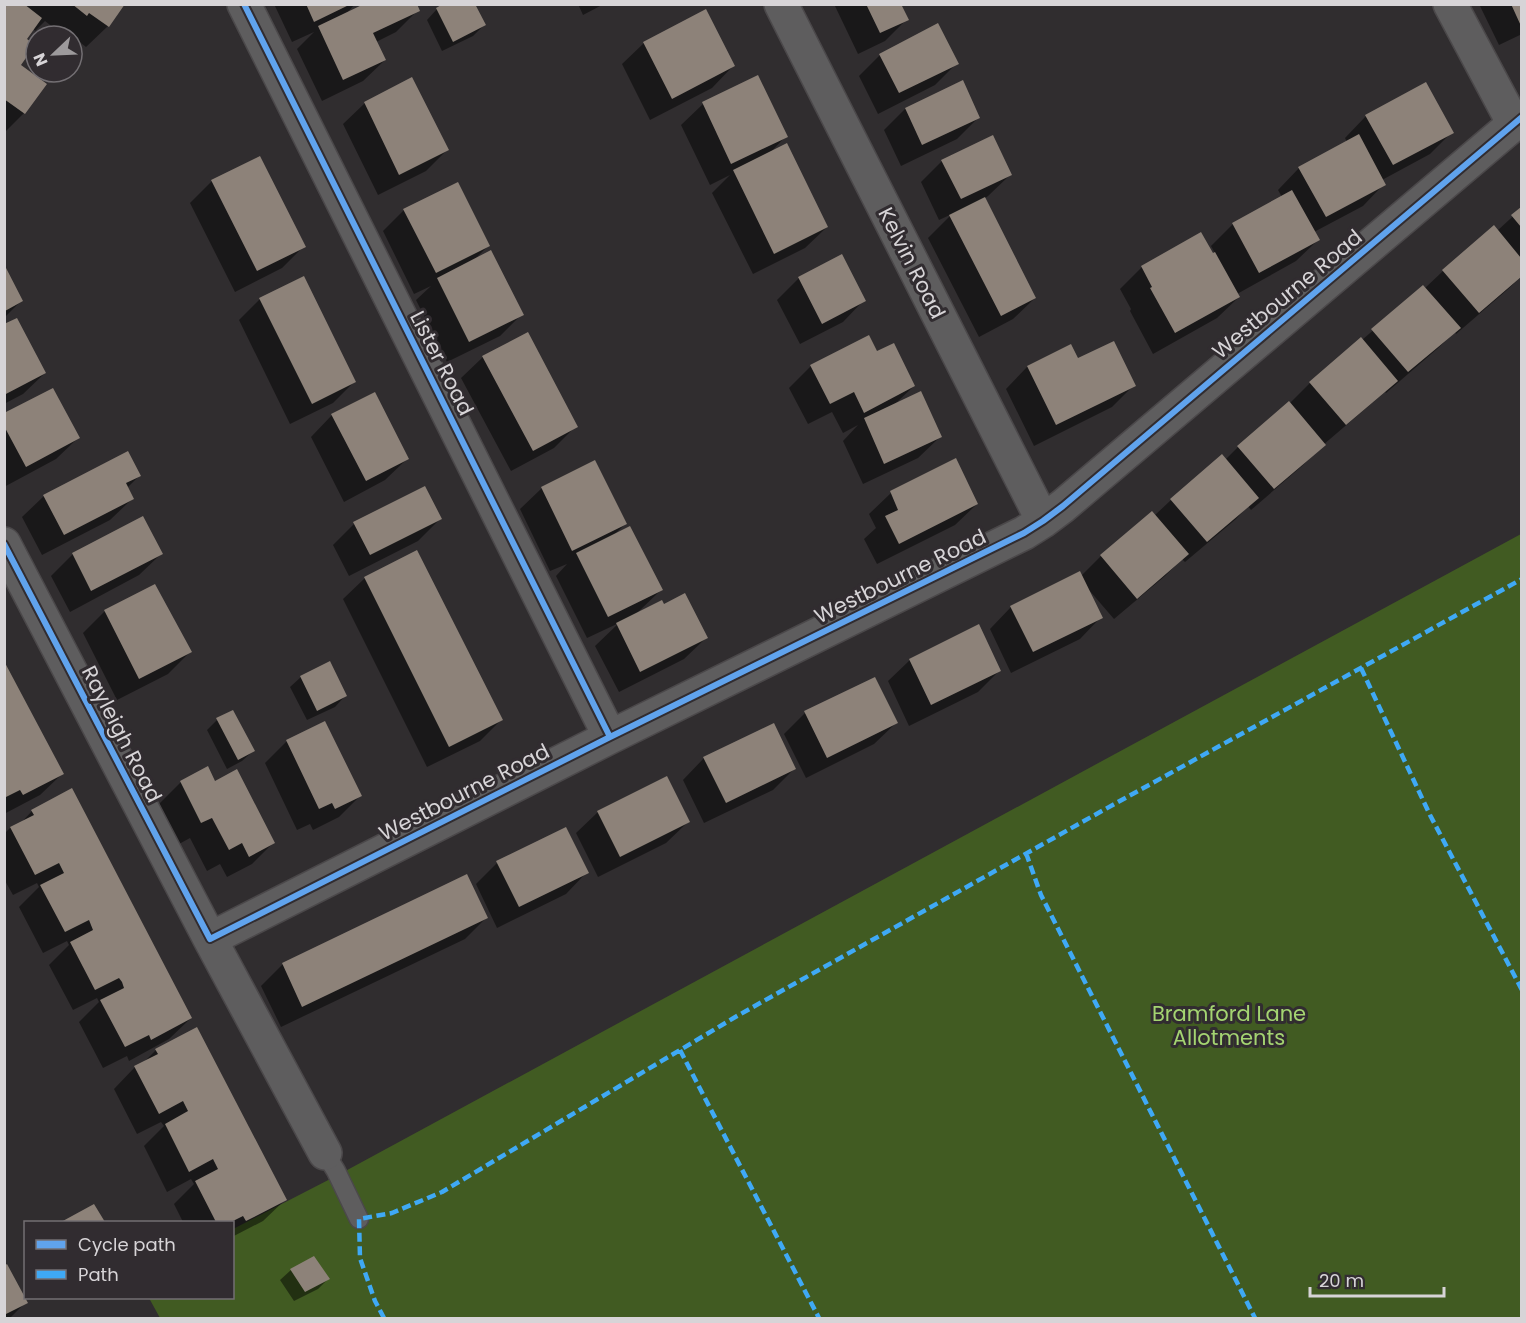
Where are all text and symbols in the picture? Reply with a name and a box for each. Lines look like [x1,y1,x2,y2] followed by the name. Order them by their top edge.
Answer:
[24,24,84,84] north arrow
[28,50,54,70] text: N
[872,202,952,324] street label: Kelvin Road
[1206,223,1368,365] street label: Westbourne Road
[403,306,481,420] street label: Lister Road
[809,522,991,630] street label: Westbourne Road
[75,661,169,807] street label: Rayleigh Road
[374,736,554,848] street label: Westbourne Road
[1152,999,1306,1052] park label: Bramford Lane Allotments
[24,1221,234,1299] legend
[78,1232,176,1257] text: Cycle path
[1310,1260,1444,1298] scale bar
[78,1262,119,1287] text: Path
[1319,1268,1364,1293] text: 20 m

